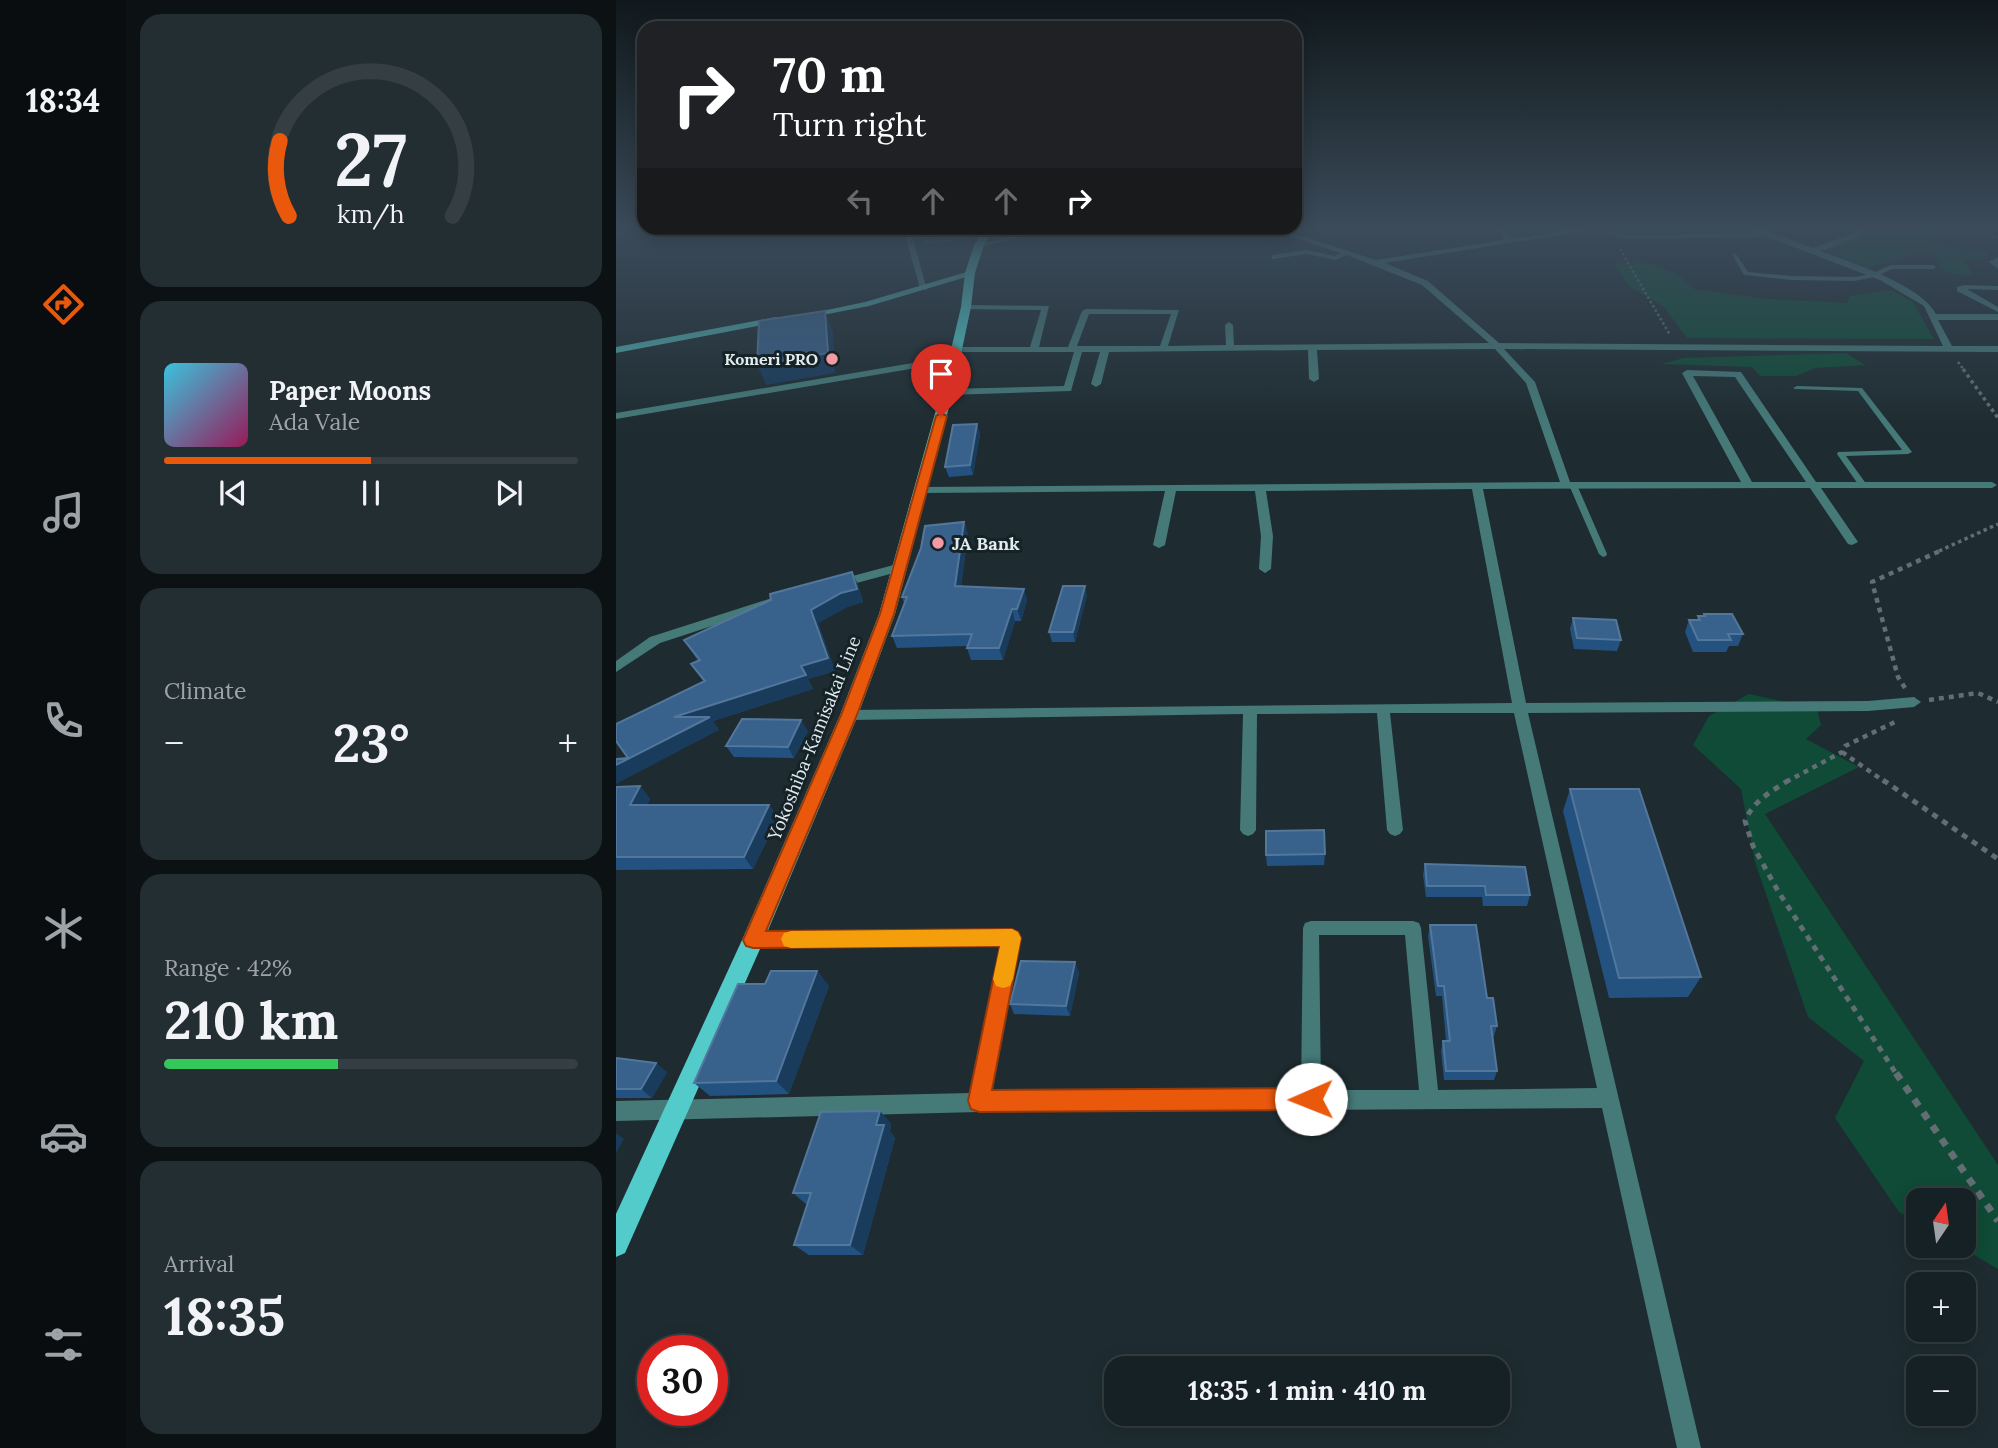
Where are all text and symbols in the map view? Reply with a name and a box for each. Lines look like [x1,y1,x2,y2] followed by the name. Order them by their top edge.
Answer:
[773,43,885,105] text: 70 m
[658,49,749,140] icon: right
[26,80,100,121] text: 18:34
[773,104,926,145] text: Turn right
[335,114,407,207] text: 27
[841,182,879,220] icon: left
[914,182,952,220] icon: ahead
[987,182,1025,220] icon: ahead
[1060,182,1098,220] icon: right
[337,198,405,230] text: km/h
[39,280,88,329] icon: directions
[911,344,971,416] pin
[724,349,818,369] place label: Komeri PRO
[824,351,840,367] marker: Komeri PRO
[922,355,960,393] icon: arrive
[269,374,431,407] text: Paper Moons
[269,407,360,436] text: Ada Vale
[214,474,252,512] icon: previous
[352,474,390,512] icon: pause
[490,474,528,512] icon: next
[39,488,88,537] icon: music
[952,532,1020,555] place label: JA Bank
[930,535,946,551] marker: JA Bank
[762,632,866,845] street label: Yokoshiba-Kamisakai Line
[164,676,246,705] text: Climate
[39,696,88,745] icon: phone
[333,710,409,776] text: 23°
[164,719,184,767] text: −
[558,719,578,767] text: +
[39,904,88,953] icon: climate
[164,953,292,982] text: Range · 42%
[164,987,338,1053] text: 210 km
[1274,1062,1348,1136] position arrow
[39,1112,88,1161] icon: car
[1906,1188,1976,1258] north arrow
[1906,1188,1976,1426] map controls
[164,1249,234,1278] text: Arrival
[1906,1272,1976,1342] button: +
[164,1283,285,1349] text: 18:35
[39,1320,88,1369] icon: filters
[637,1335,728,1426] speed limit sign: 30
[1906,1356,1976,1426] button: −
[1188,1374,1426,1407] text: 18:35 · 1 min · 410 m

